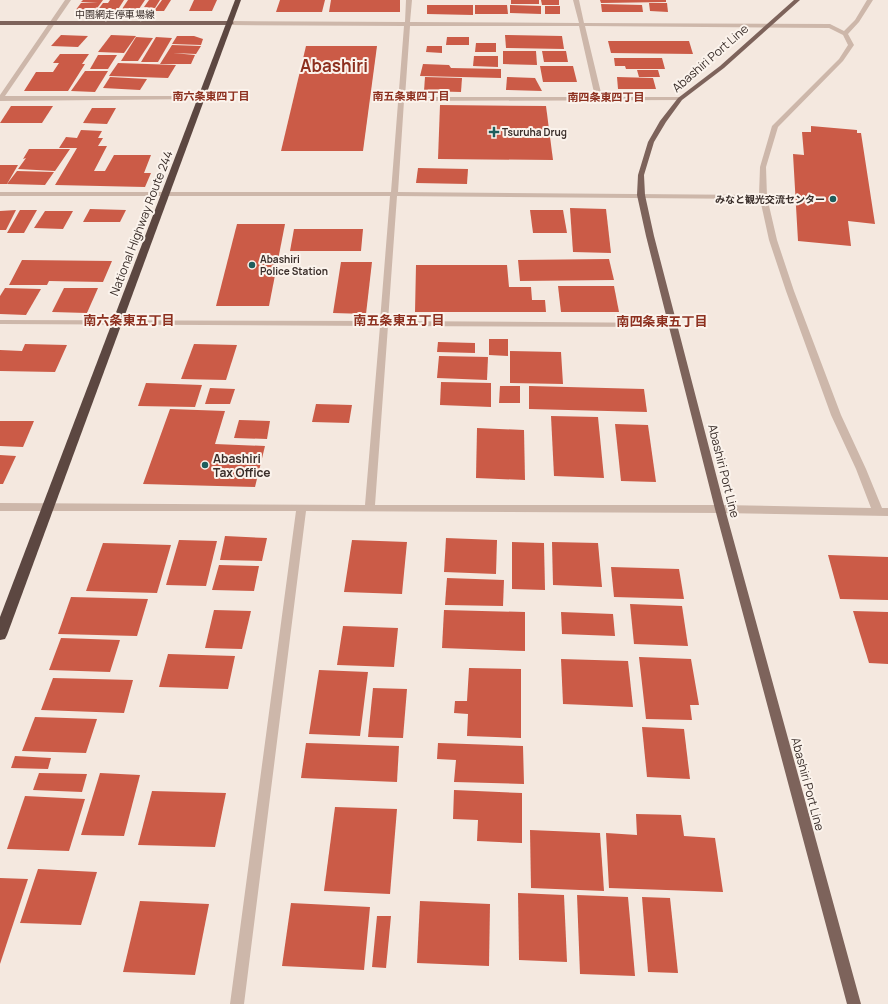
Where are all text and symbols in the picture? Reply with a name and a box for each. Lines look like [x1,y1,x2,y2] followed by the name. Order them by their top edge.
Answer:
[75,7,155,21] street label: 中園網走停車場線
[668,20,752,96] street label: Abashiri Port Line
[300,54,368,77] district label: Abashiri
[173,88,250,103] district label: 南六条東四丁目
[373,88,450,103] district label: 南五条東四丁目
[568,89,645,104] district label: 南四条東四丁目
[502,125,567,139] place label: Tsuruha Drug
[489,127,499,137] marker: Tsuruha Drug
[105,148,177,298] street label: National Highway Route 244
[715,192,825,206] place label: みなと観光交流センター
[828,194,838,204] marker: みなと観光交流センター
[260,252,328,278] place label: Abashiri Police Station
[247,260,257,270] marker: Abashiri Police Station
[83,311,175,329] district label: 南六条東五丁目
[353,311,445,329] district label: 南五条東五丁目
[616,312,708,330] district label: 南四条東五丁目
[704,422,744,520] street label: Abashiri Port Line
[213,450,270,481] place label: Abashiri Tax Office
[200,460,210,470] marker: Abashiri Tax Office
[787,735,829,833] street label: Abashiri Port Line

